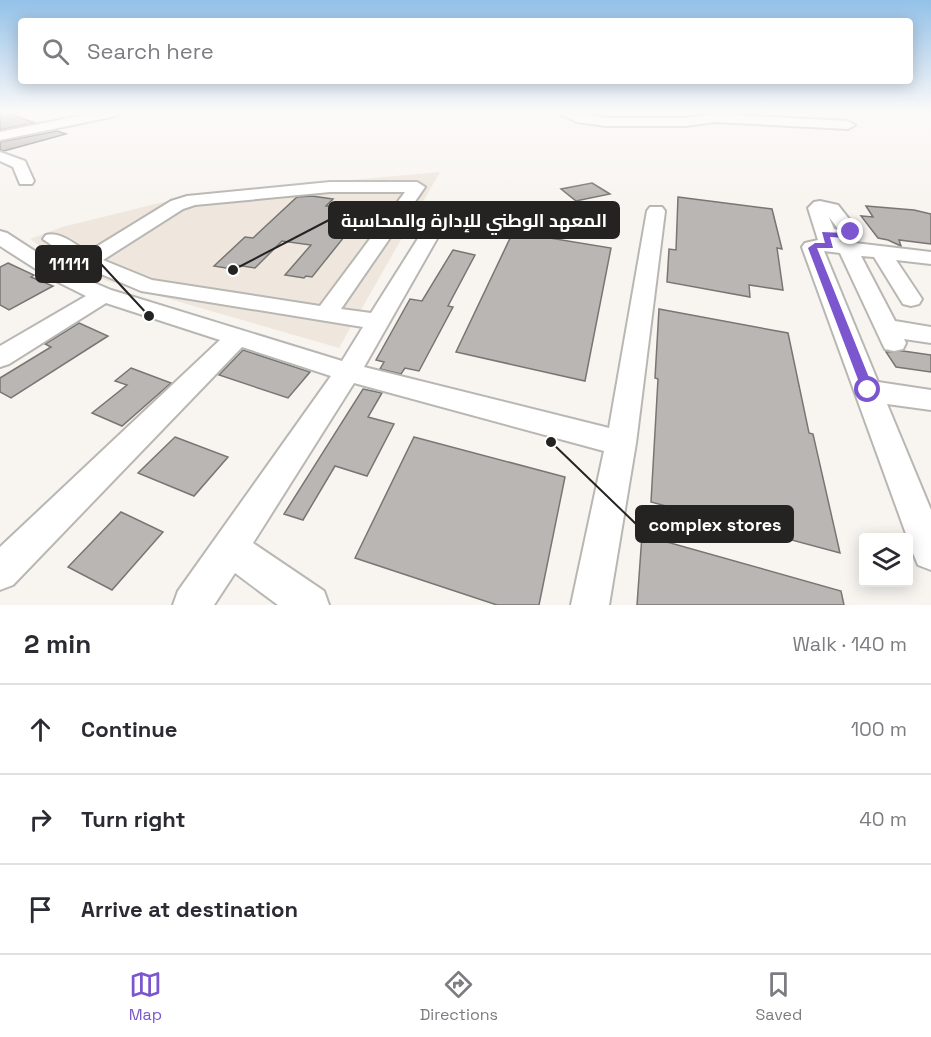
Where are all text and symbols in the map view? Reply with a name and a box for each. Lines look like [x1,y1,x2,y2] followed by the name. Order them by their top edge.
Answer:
[18,18,913,84] search box
[39,35,72,68] icon: search
[87,37,214,65] text: Search here
[329,202,619,238] callout: المعهد الوطني للإدارة والمحاسبة
[341,209,607,236] text: المعهد الوطني للإدارة والمحاسبة
[837,218,863,244] route end
[36,246,101,282] callout: 11111
[49,252,89,275] text: 11111
[854,376,880,402] route start
[636,506,793,542] callout: complex stores
[648,513,782,536] text: complex stores
[859,533,913,587] map controls
[859,533,913,587] button: layers
[24,627,91,661] text: 2 min
[793,631,907,657] text: Walk · 140 m
[24,713,57,746] icon: ahead
[81,715,177,743] text: Continue
[851,716,907,742] text: 100 m
[24,803,57,836] icon: right
[81,805,186,833] text: Turn right
[859,806,907,832] text: 40 m
[24,893,57,926] icon: arrive
[81,895,298,923] text: Arrive at destination
[129,968,162,1025] tab: Map
[420,968,498,1025] tab: Directions
[756,968,802,1025] tab: Saved

